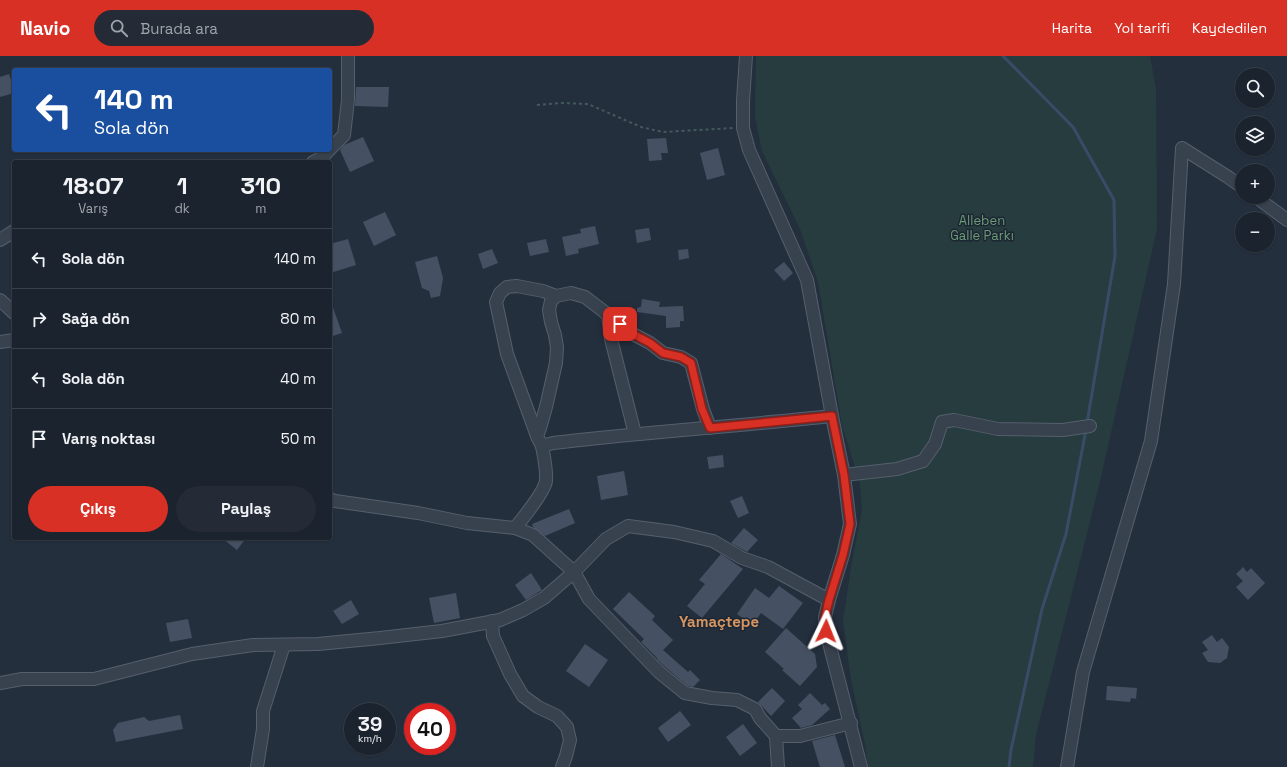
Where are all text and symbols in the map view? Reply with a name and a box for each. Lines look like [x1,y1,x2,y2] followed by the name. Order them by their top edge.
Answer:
[94,10,374,46] search box
[20,16,70,41] text: Navio
[108,17,130,39] icon: search
[140,19,218,38] text: Burada ara
[1052,19,1092,37] text: Harita
[1114,19,1170,37] text: Yol tarifi
[1192,19,1267,37] text: Kaydedilen
[1235,68,1275,252] map controls
[1235,68,1275,108] button: search
[94,81,174,117] text: 140 m
[28,84,80,136] icon: left
[94,116,169,139] text: Sola dön
[1235,116,1275,156] button: layers
[1235,164,1275,204] button: +
[63,170,124,201] text: 18:07
[177,170,188,201] text: 1
[241,170,281,201] text: 310
[78,200,108,217] text: Varış
[174,200,190,217] text: dk
[255,200,266,217] text: m
[950,212,1014,244] park label: Alleben Galle Parkı
[1235,212,1275,252] button: −
[28,248,50,270] icon: left
[62,249,125,268] text: Sola dön
[274,249,316,268] text: 140 m
[603,307,637,341] pin
[28,308,50,330] icon: right
[62,309,130,328] text: Sağa dön
[280,309,316,328] text: 80 m
[609,313,631,335] icon: arrive
[28,368,50,390] icon: left
[62,369,125,388] text: Sola dön
[280,369,316,388] text: 40 m
[28,428,50,450] icon: arrive
[62,429,155,448] text: Varış noktası
[281,429,316,448] text: 50 m
[28,486,168,532] button: Çıkış
[176,486,316,532] button: Paylaş
[805,610,847,652] position arrow
[679,612,759,631] district label: Yamaçtepe
[404,703,456,755] speed limit sign: 40
[358,711,382,737] text: 39
[358,732,382,745] text: km/h

